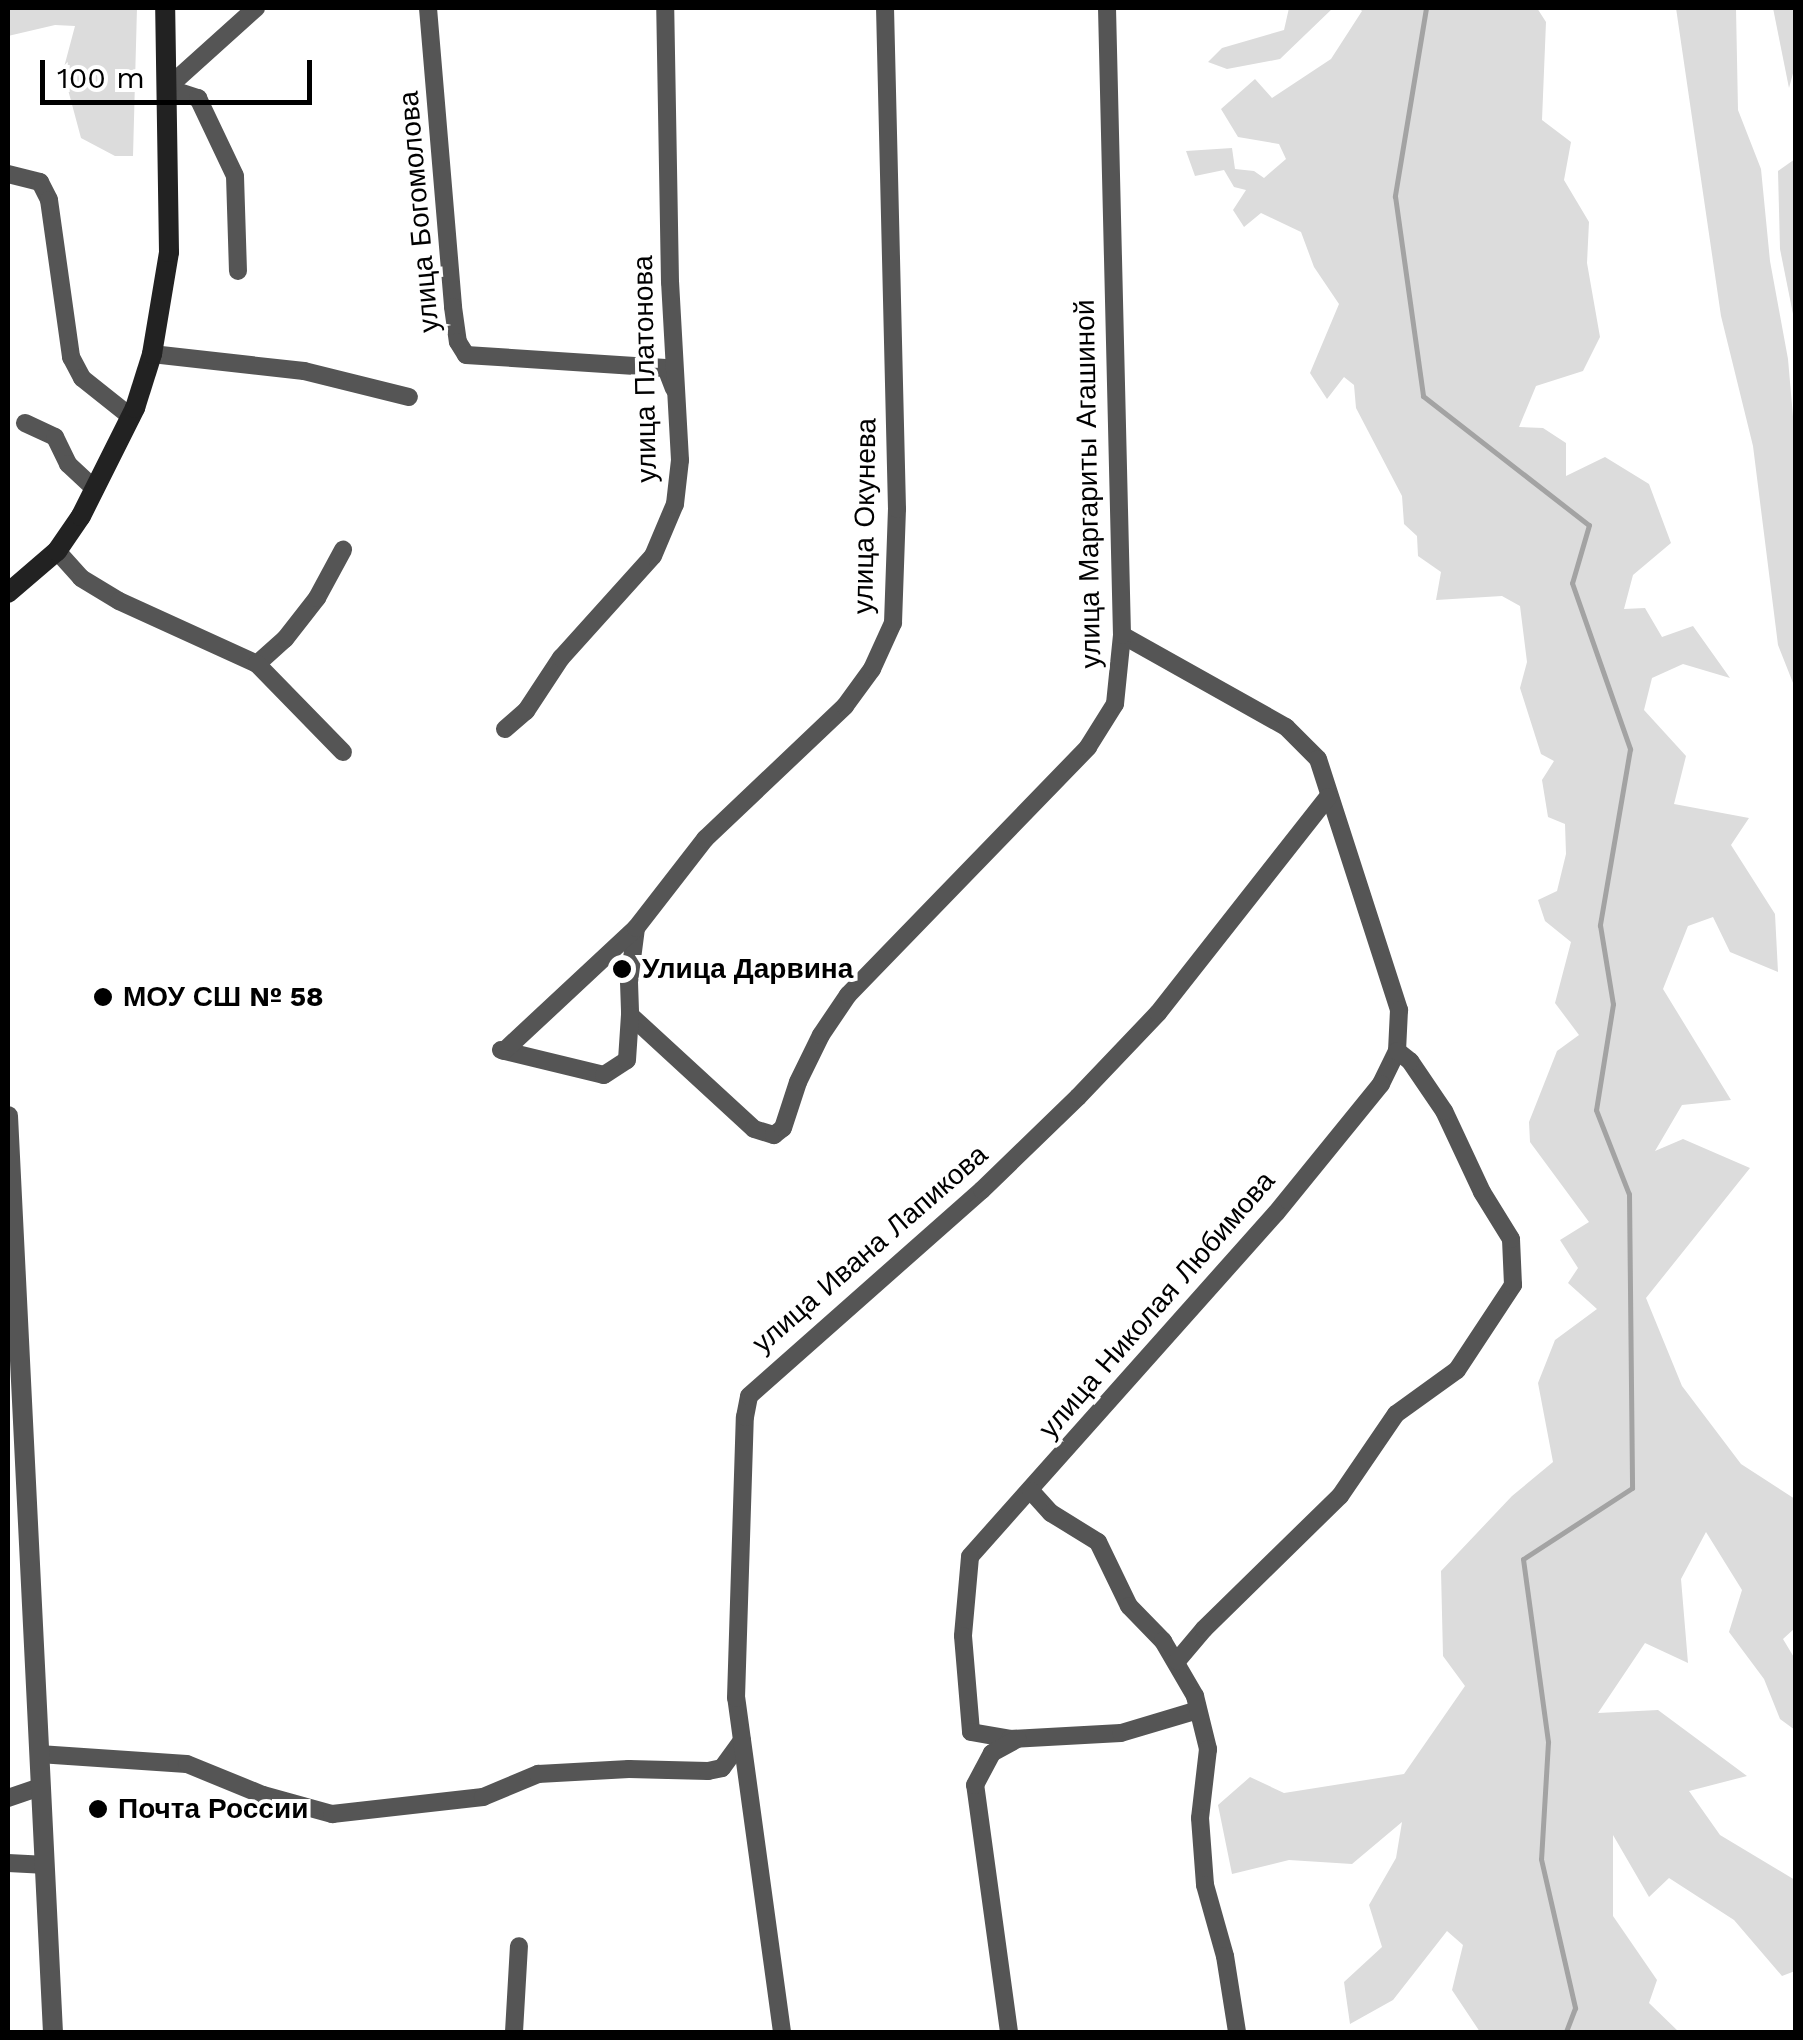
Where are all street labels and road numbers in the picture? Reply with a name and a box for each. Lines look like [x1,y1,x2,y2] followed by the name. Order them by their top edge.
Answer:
[392,90,446,334] street label: улица Богомолова
[626,255,664,483] street label: улица Платонова
[1068,299,1108,669] street label: улица Маргариты Агашиной
[846,418,884,614] street label: улица Окунева
[746,1138,994,1360] street label: улица Ивана Лапикова
[1032,1165,1282,1445] street label: улица Николая Любимова

